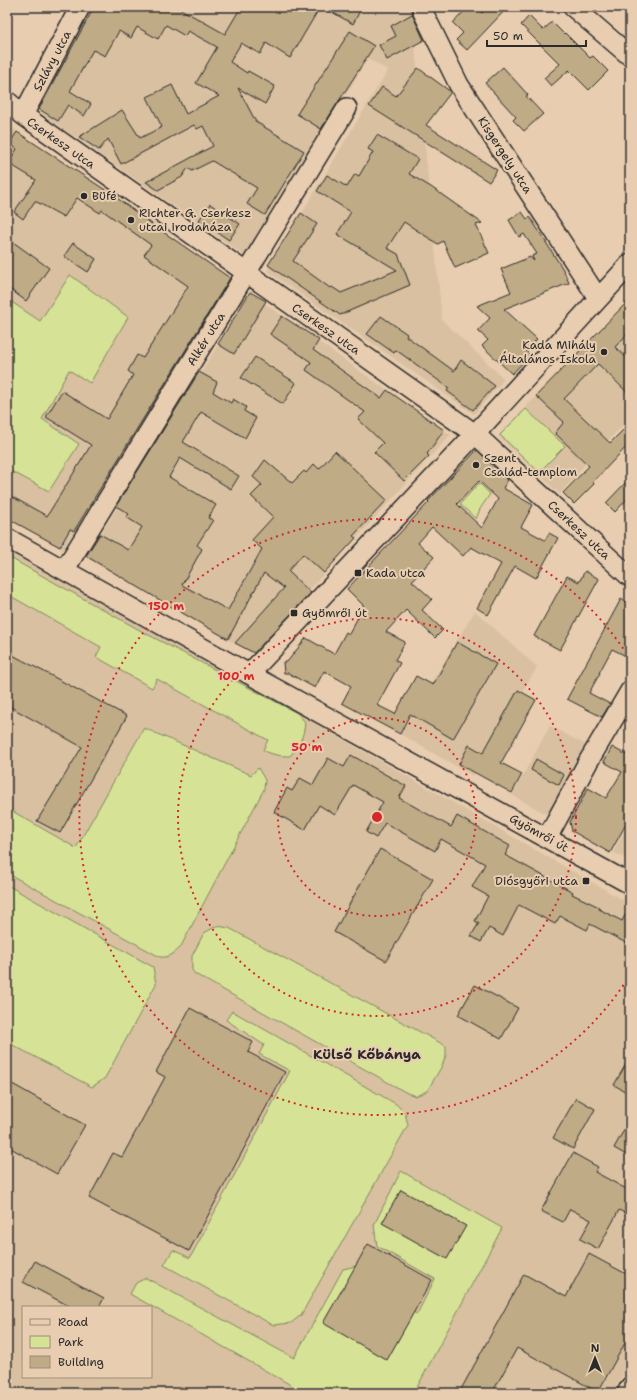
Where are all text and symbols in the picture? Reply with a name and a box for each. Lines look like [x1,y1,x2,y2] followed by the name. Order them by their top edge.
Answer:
[487,22,586,48] scale bar
[29,27,75,94] street label: Szlávy utca
[493,28,523,44] text: 50 m
[474,113,536,197] street label: Kisgergely utca
[24,114,99,173] street label: Cserkesz utca
[92,188,117,204] place label: Büfé
[79,191,89,201] marker: Büfé
[139,205,251,235] place label: Richter G. Cserkesz utcai irodaháza
[126,215,136,225] marker: Richter G. Cserkesz utcai irodaháza
[289,300,364,359] street label: Cserkesz utca
[183,309,229,369] street label: Alkér utca
[499,337,597,367] place label: Kada Mihály Általános Iskola
[599,347,609,357] marker: Kada Mihály Általános Iskola
[484,450,577,480] place label: Szent Család-templom
[471,460,481,470] marker: Szent Család-templom
[544,497,614,563] street label: Cserkesz utca
[366,565,426,581] place label: Kada utca
[353,568,363,578] marker: Kada utca
[148,598,184,614] text: 150 m
[302,605,367,621] place label: Gyömrői út
[289,608,299,618] marker: Gyömrői út
[218,668,255,684] text: 100 m
[292,739,323,755] text: 50 m
[370,810,384,824] centre of rings
[507,810,571,856] street label: Gyömrői út
[495,873,579,889] place label: Diósgyőri utca
[581,876,591,886] marker: Diósgyőri utca
[313,1045,421,1063] district label: Külső Kőbánya
[22,1306,152,1378] legend
[58,1314,89,1330] text: Road
[58,1334,84,1350] text: Park
[575,1338,615,1378] north arrow
[591,1341,600,1356] text: N
[58,1354,104,1370] text: Building

